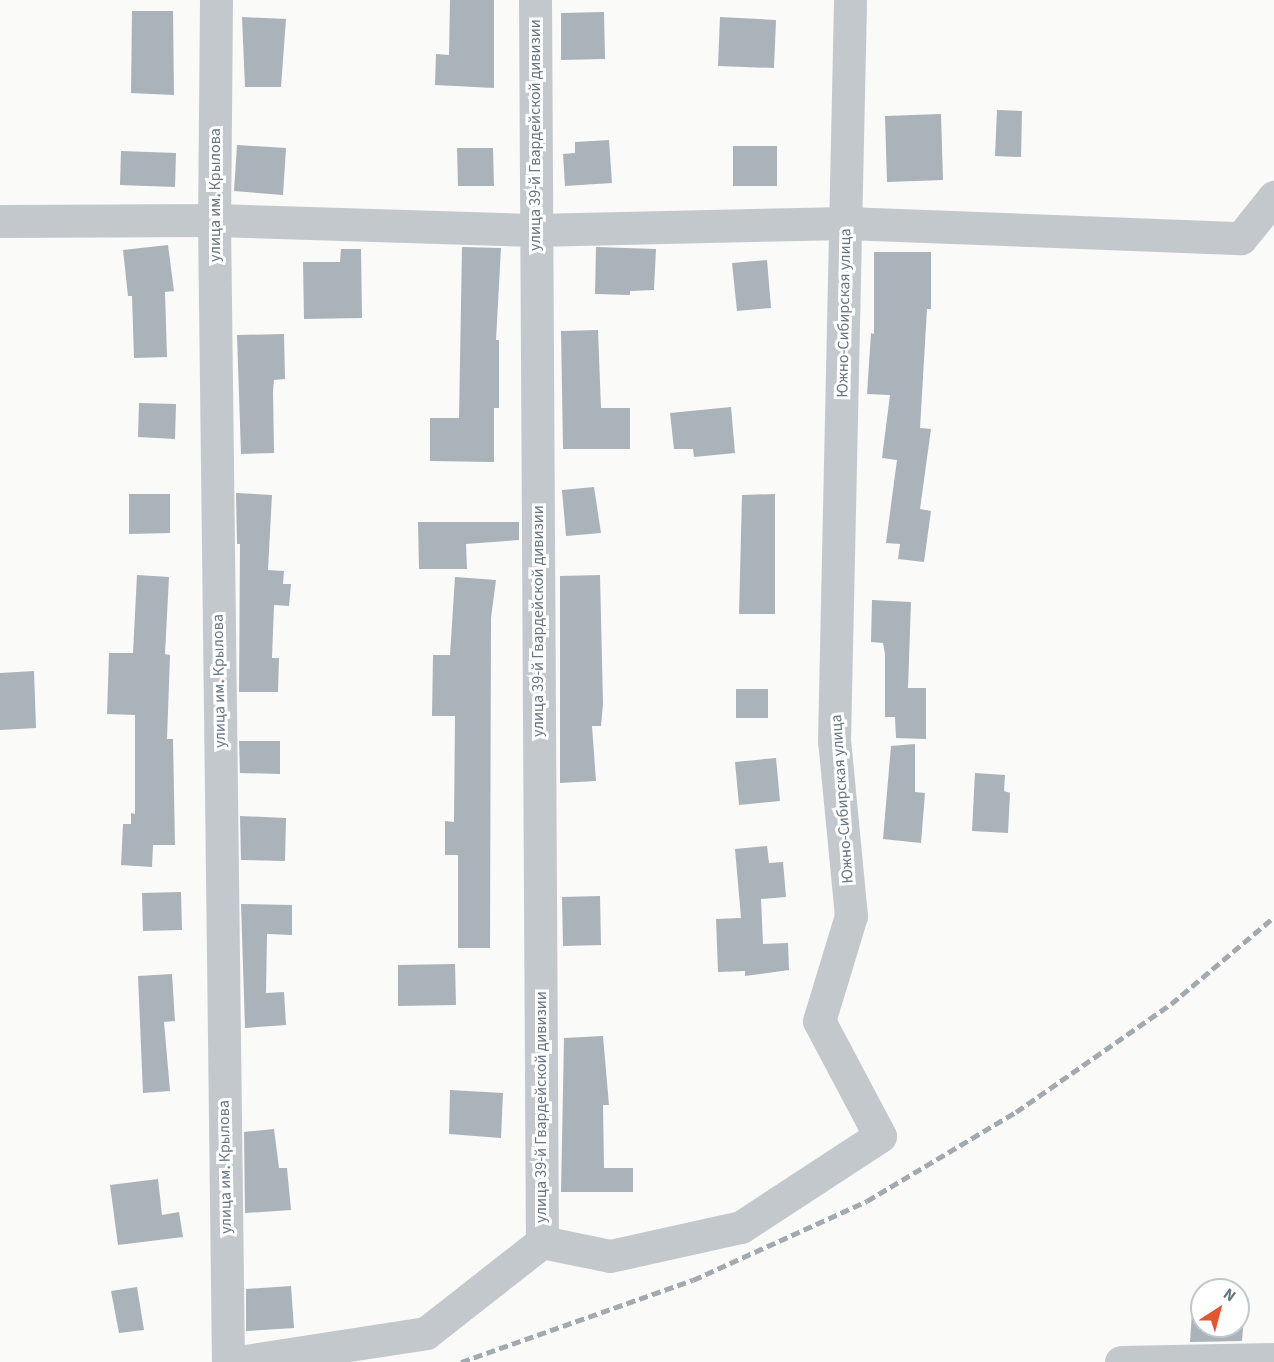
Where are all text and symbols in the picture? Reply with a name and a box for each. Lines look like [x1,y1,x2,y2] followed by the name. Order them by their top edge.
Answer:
[525,19,545,251] street label: улица 39-й Гвардейской дивизии
[205,128,225,262] street label: улица им. Крылова
[833,228,855,398] street label: Южно-Сибирская улица
[528,505,548,737] street label: улица 39-й Гвардейской дивизии
[208,614,230,748] street label: улица им. Крылова
[827,714,857,884] street label: Южно-Сибирская улица
[531,991,551,1223] street label: улица 39-й Гвардейской дивизии
[214,1100,236,1234] street label: улица им. Крылова
[1190,1278,1250,1338] north arrow
[1219,1283,1240,1307] text: N

